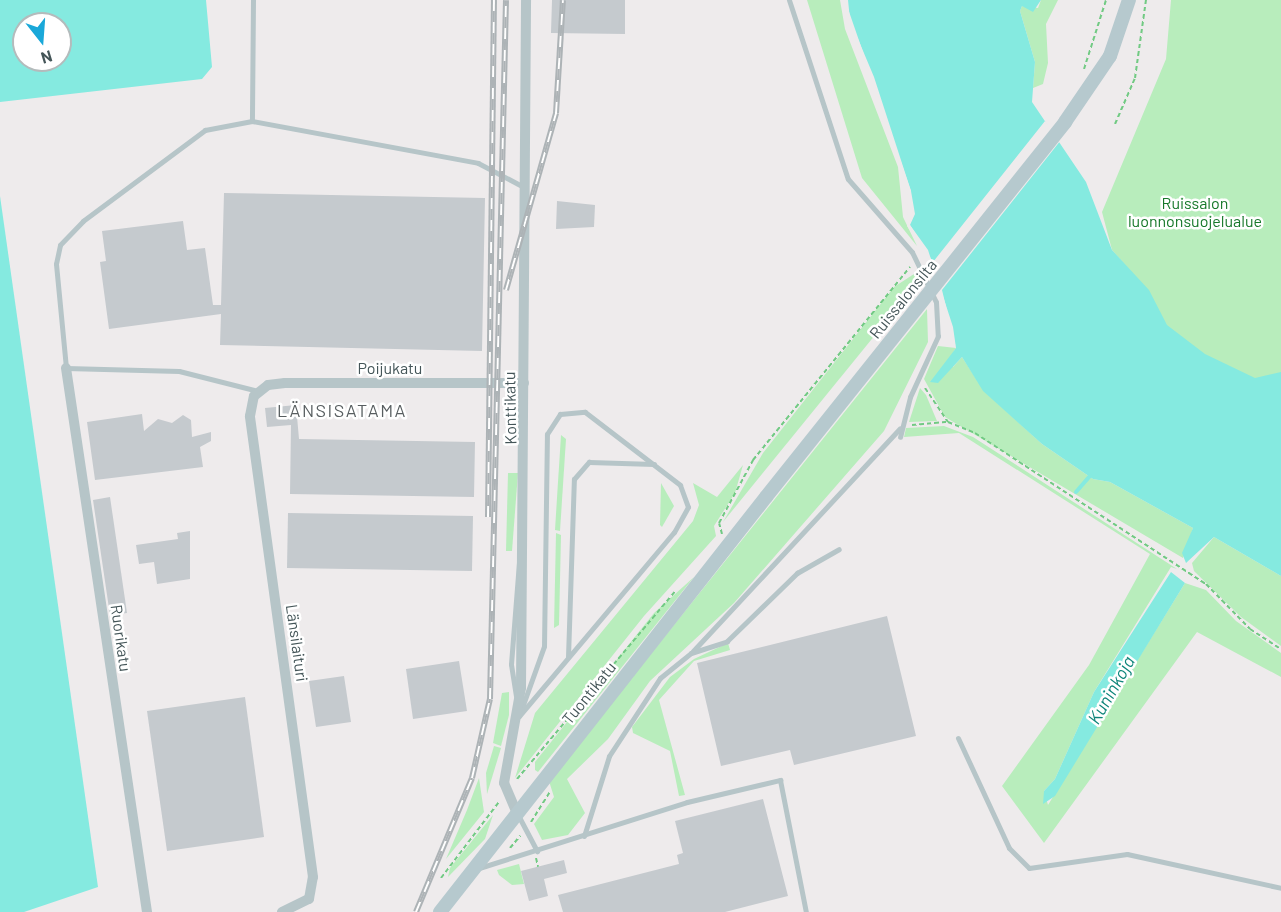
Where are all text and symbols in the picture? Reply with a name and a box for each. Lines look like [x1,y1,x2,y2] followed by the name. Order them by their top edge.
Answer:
[12,12,72,72] north arrow
[39,47,55,68] text: N
[1128,193,1262,231] park label: Ruissalon luonnonsuojelualue
[865,256,941,342] street label: Ruissalonsilta
[358,358,422,378] street label: Poijukatu
[500,371,520,445] street label: Konttikatu
[277,399,407,421] district label: LÄNSISATAMA
[107,603,135,673] street label: Ruorikatu
[282,603,312,683] street label: Länsilaituri
[1083,652,1139,728] water label: Kuninkoja
[558,658,620,728] street label: Tuontikatu

